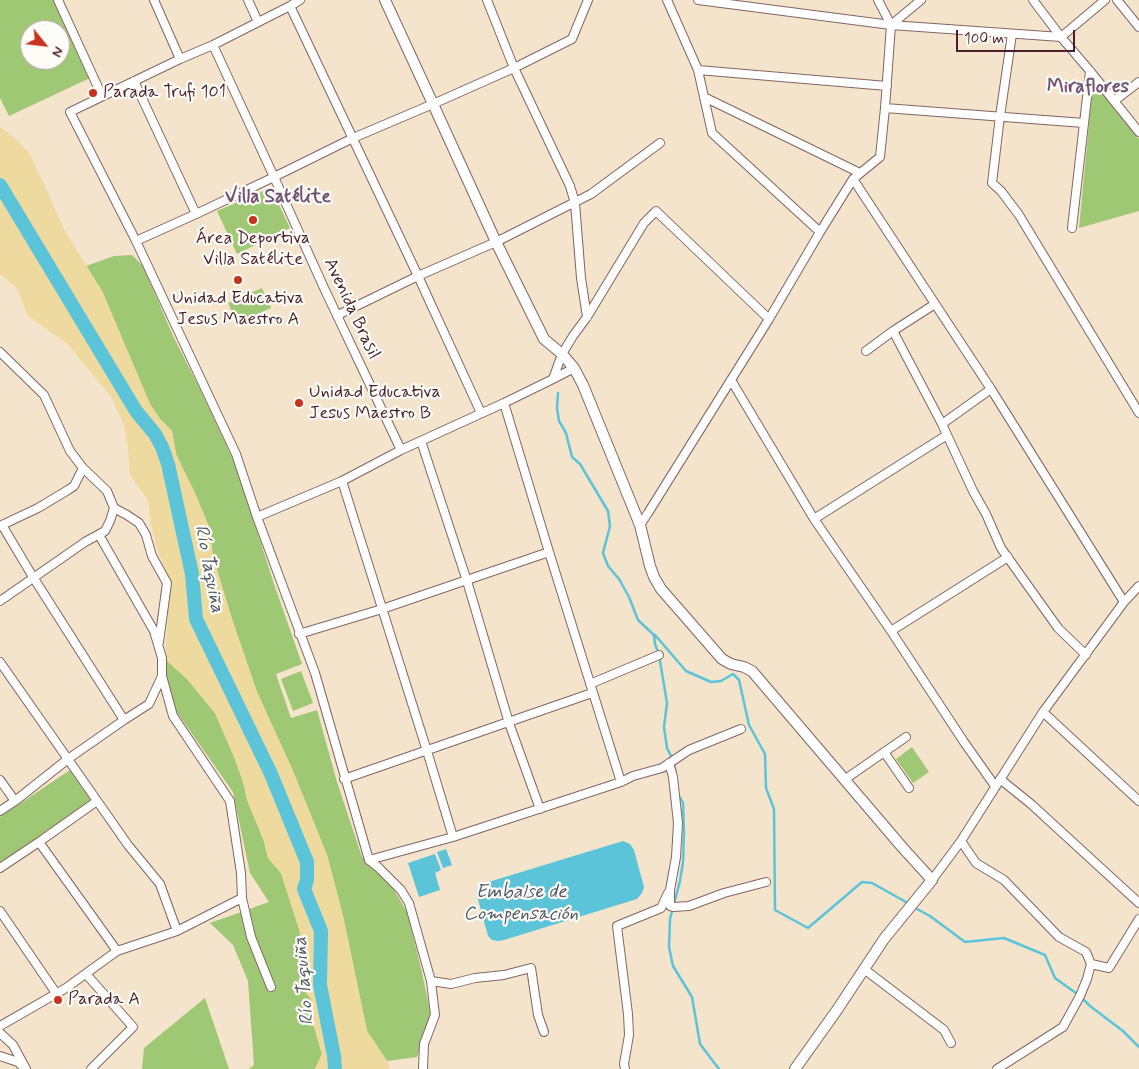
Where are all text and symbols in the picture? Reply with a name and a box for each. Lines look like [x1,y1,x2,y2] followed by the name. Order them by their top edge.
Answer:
[20,20,70,70] north arrow
[959,20,1078,52] scale bar
[964,29,1004,49] text: 100 m
[47,43,67,60] text: N
[1047,77,1129,99] district label: Miraflores
[103,82,226,104] place label: Parada Trufi 101
[87,87,99,99] marker: Parada Trufi 101
[225,187,331,209] district label: Villa Satélite
[247,214,259,226] marker: Área Deportiva Villa Satélite
[196,228,310,270] place label: Área Deportiva Villa Satélite
[318,255,384,363] street label: Avenida Brasil
[232,274,244,286] marker: Unidad Educativa Jesus Maestro A
[172,288,304,330] place label: Unidad Educativa Jesus Maestro A
[309,382,441,424] place label: Unidad Educativa Jesus Maestro B
[293,397,305,409] marker: Unidad Educativa Jesus Maestro B
[188,523,228,615] water label: Río Taquiña
[464,882,578,926] water label: Embalse de Compensación
[290,936,320,1026] water label: Río Taquiña
[68,989,140,1011] place label: Parada A
[52,994,64,1006] marker: Parada A

